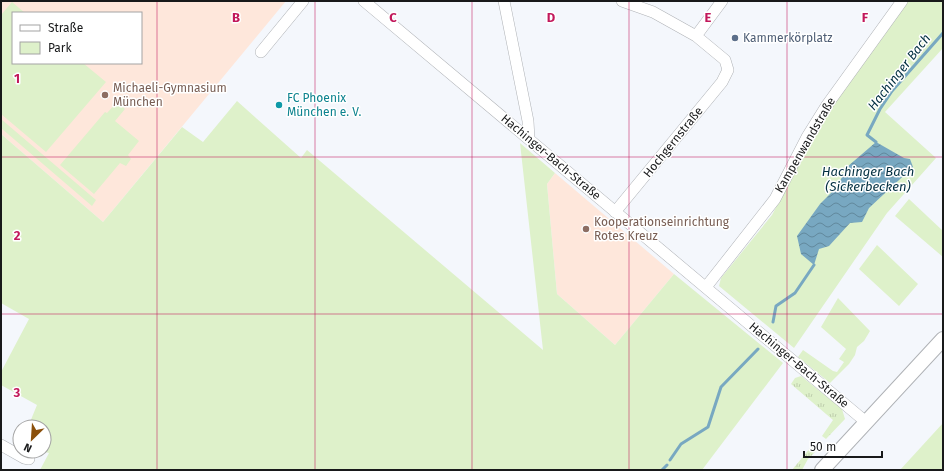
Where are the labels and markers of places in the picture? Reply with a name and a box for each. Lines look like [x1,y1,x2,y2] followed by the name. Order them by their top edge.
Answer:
[743,31,833,45] place label: Kammerkörplatz
[730,33,740,43] marker: Kammerkörplatz
[113,81,227,109] place label: Michaeli-Gymnasium München
[100,90,110,100] marker: Michaeli-Gymnasium München
[287,91,361,119] place label: FC Phoenix München e. V.
[274,100,284,110] marker: FC Phoenix München e. V.
[594,215,730,243] place label: Kooperationseinrichtung Rotes Kreuz
[581,224,591,234] marker: Kooperationseinrichtung Rotes Kreuz

